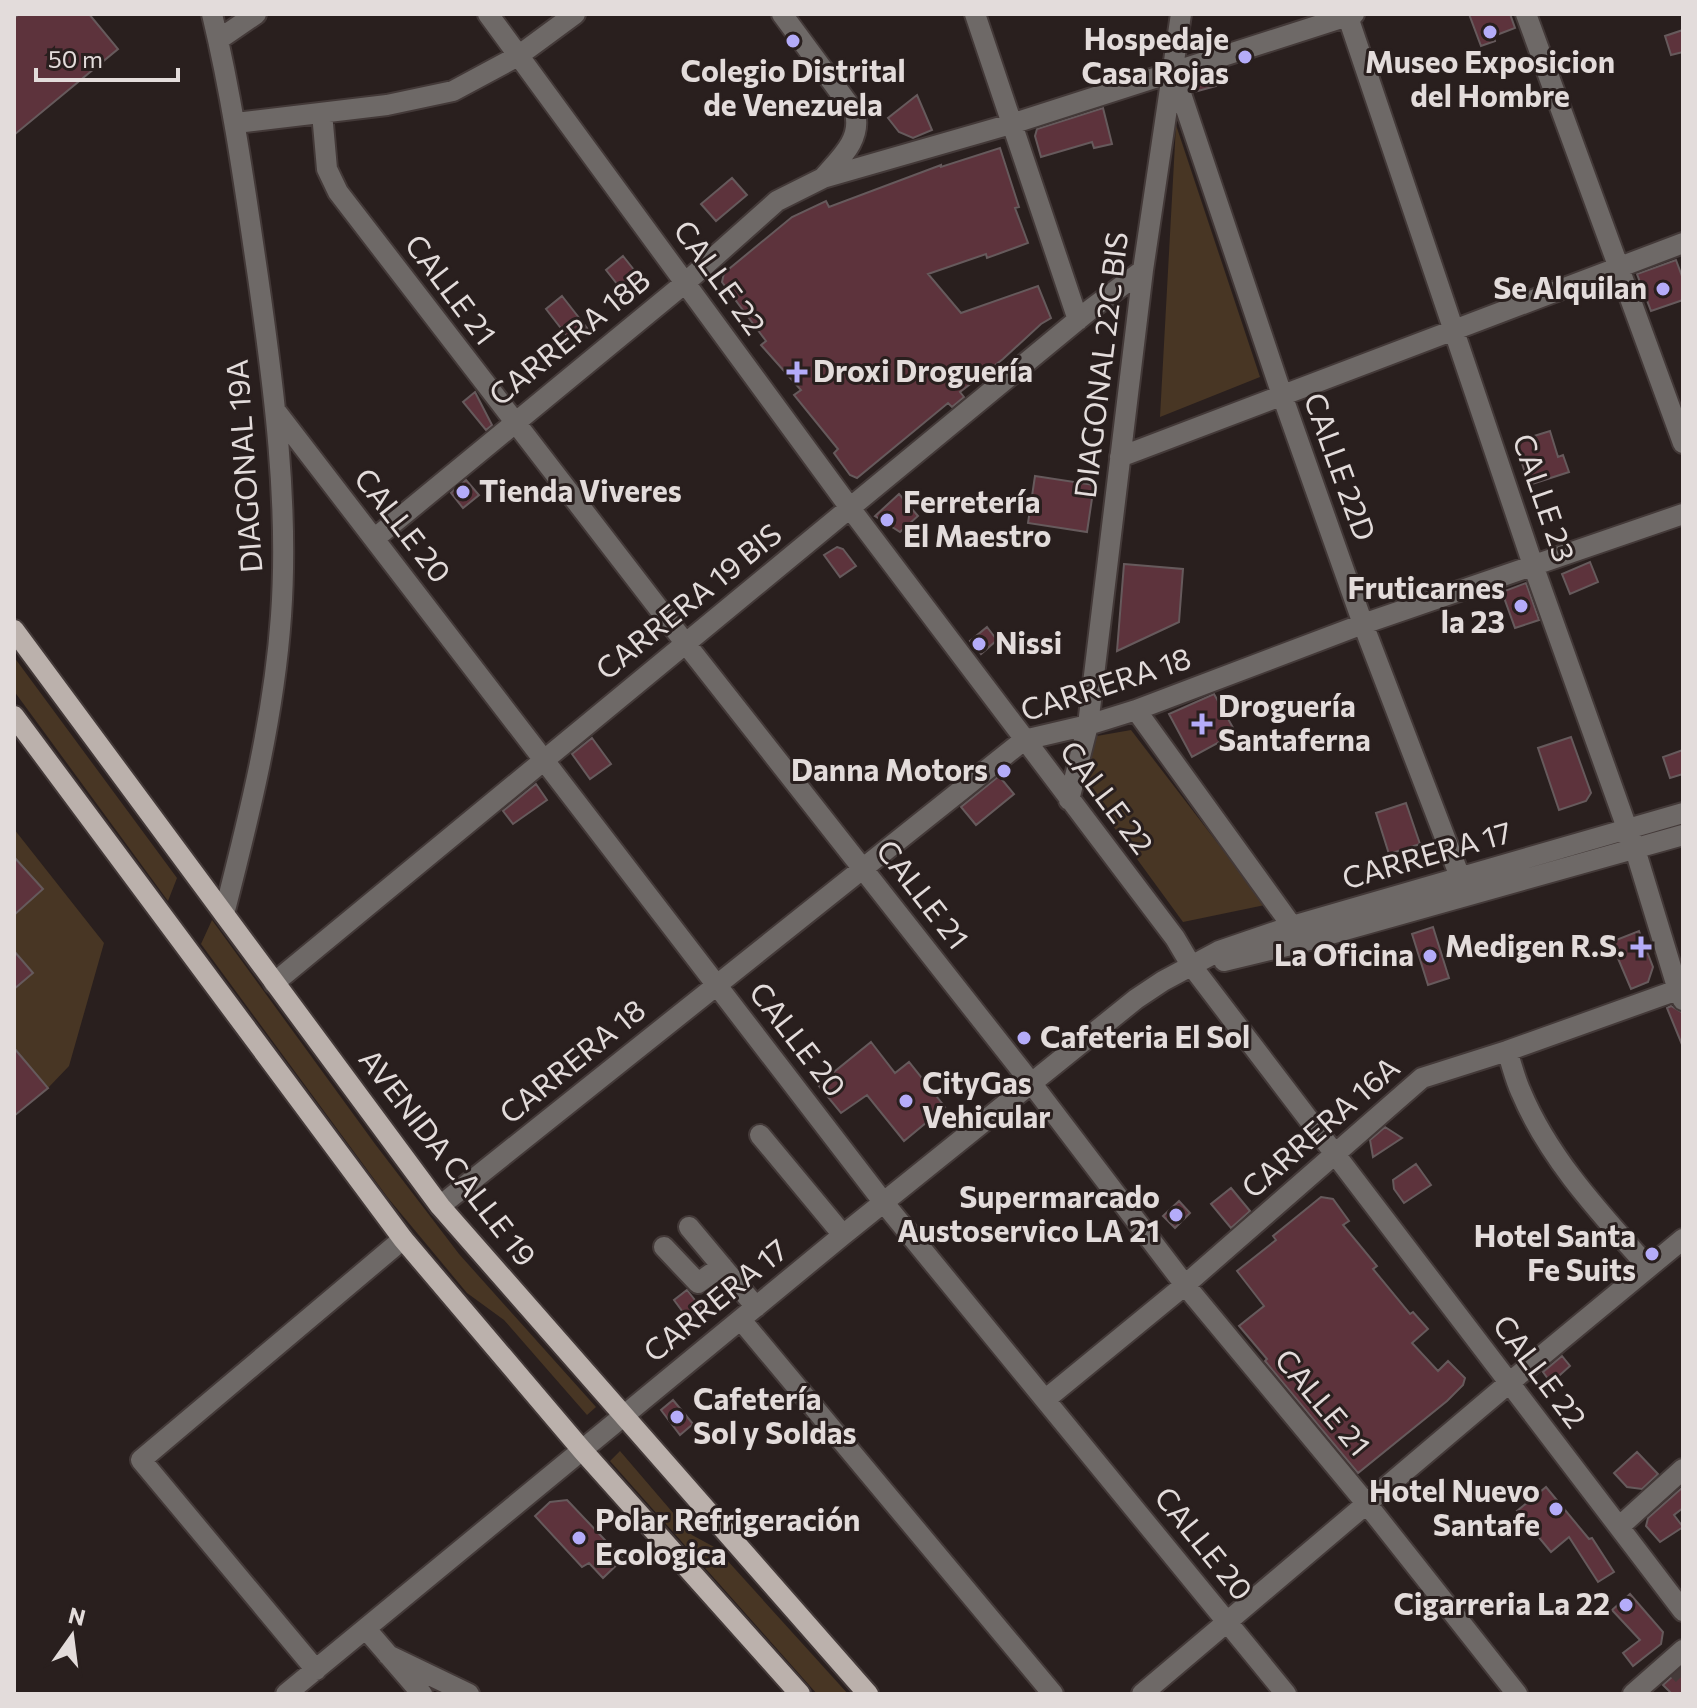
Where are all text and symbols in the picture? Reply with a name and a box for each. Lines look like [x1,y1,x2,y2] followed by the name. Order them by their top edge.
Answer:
[1081,19,1229,90] place label: Hospedaje Casa Rojas
[1481,23,1499,41] marker: Museo Exposicion del Hombre
[36,32,178,82] scale bar
[784,32,802,50] marker: Colegio Distrital de Venezuela
[1365,42,1615,113] place label: Museo Exposicion del Hombre
[48,44,103,73] text: 50 m
[1236,48,1254,66] marker: Hospedaje Casa Rojas
[680,51,906,122] place label: Colegio Distrital de Venezuela
[667,212,775,341] street label: CALLE 22
[399,226,505,351] street label: CALLE 21
[1065,229,1134,500] street label: DIAGONAL 22C BIS
[481,260,656,412] street label: CARRERA 18B
[1493,268,1647,305] place label: Se Alquilan
[1654,280,1672,298] marker: Se Alquilan
[813,351,1033,388] place label: Droxi Droguería
[217,358,268,574] street label: DIAGONAL 19A
[788,363,806,381] marker: Droxi Droguería
[1298,387,1385,545] street label: CALLE 22D
[1506,428,1584,566] street label: CALLE 23
[348,460,460,589] street label: CALLE 20
[479,471,682,508] place label: Tienda Viveres
[903,482,1051,553] place label: Ferretería El Maestro
[454,483,472,501] marker: Tienda Viveres
[878,511,896,529] marker: Ferretería El Maestro
[587,514,788,686] street label: CARRERA 19 BIS
[1348,568,1505,639] place label: Fruticarnes la 23
[1512,597,1530,615] marker: Fruticarnes la 23
[995,623,1062,660] place label: Nissi
[970,635,988,653] marker: Nissi
[1015,638,1195,728] street label: CARRERA 18
[1218,686,1371,757] place label: Droguería Santaferna
[1193,715,1211,733] marker: Droguería Santaferna
[1053,732,1163,861] street label: CALLE 22
[791,750,988,787] place label: Danna Motors
[995,762,1013,780] marker: Danna Motors
[1337,812,1515,895] street label: CARRERA 17
[870,831,978,956] street label: CALLE 21
[1445,926,1625,963] place label: Medigen R.S.
[1274,935,1414,972] place label: La Oficina
[1632,938,1650,956] marker: Medigen R.S.
[1421,947,1439,965] marker: La Oficina
[743,974,855,1103] street label: CALLE 20
[491,990,652,1130] street label: CARRERA 18
[1040,1017,1250,1054] place label: Cafeteria El Sol
[1015,1029,1033,1047] marker: Cafeteria El Sol
[353,1040,545,1273] street label: AVENIDA CALLE 19
[1233,1048,1406,1205] street label: CARRERA 16A
[922,1063,1051,1134] place label: CityGas Vehicular
[897,1092,915,1110] marker: CityGas Vehicular
[897,1177,1160,1248] place label: Supermarcado Austoservico LA 21
[1167,1206,1185,1224] marker: Supermarcado Austoservico LA 21
[1474,1216,1636,1287] place label: Hotel Santa Fe Suits
[635,1230,794,1368] street label: CARRERA 17
[1643,1245,1661,1263] marker: Hotel Santa Fe Suits
[1486,1306,1596,1435] street label: CALLE 22
[1268,1340,1379,1463] street label: CALLE 21
[693,1379,857,1450] place label: Cafetería Sol y Soldas
[668,1408,686,1426] marker: Cafetería Sol y Soldas
[1369,1471,1540,1542] place label: Hotel Nuevo Santafe
[1148,1478,1262,1607] street label: CALLE 20
[595,1500,860,1571] place label: Polar Refrigeración Ecologica
[1547,1500,1565,1518] marker: Hotel Nuevo Santafe
[570,1529,588,1547] marker: Polar Refrigeración Ecologica
[1393,1584,1610,1621] place label: Cigarreria La 22
[32,1596,112,1676] north arrow
[1617,1596,1635,1614] marker: Cigarreria La 22
[66,1601,88,1631] text: N

